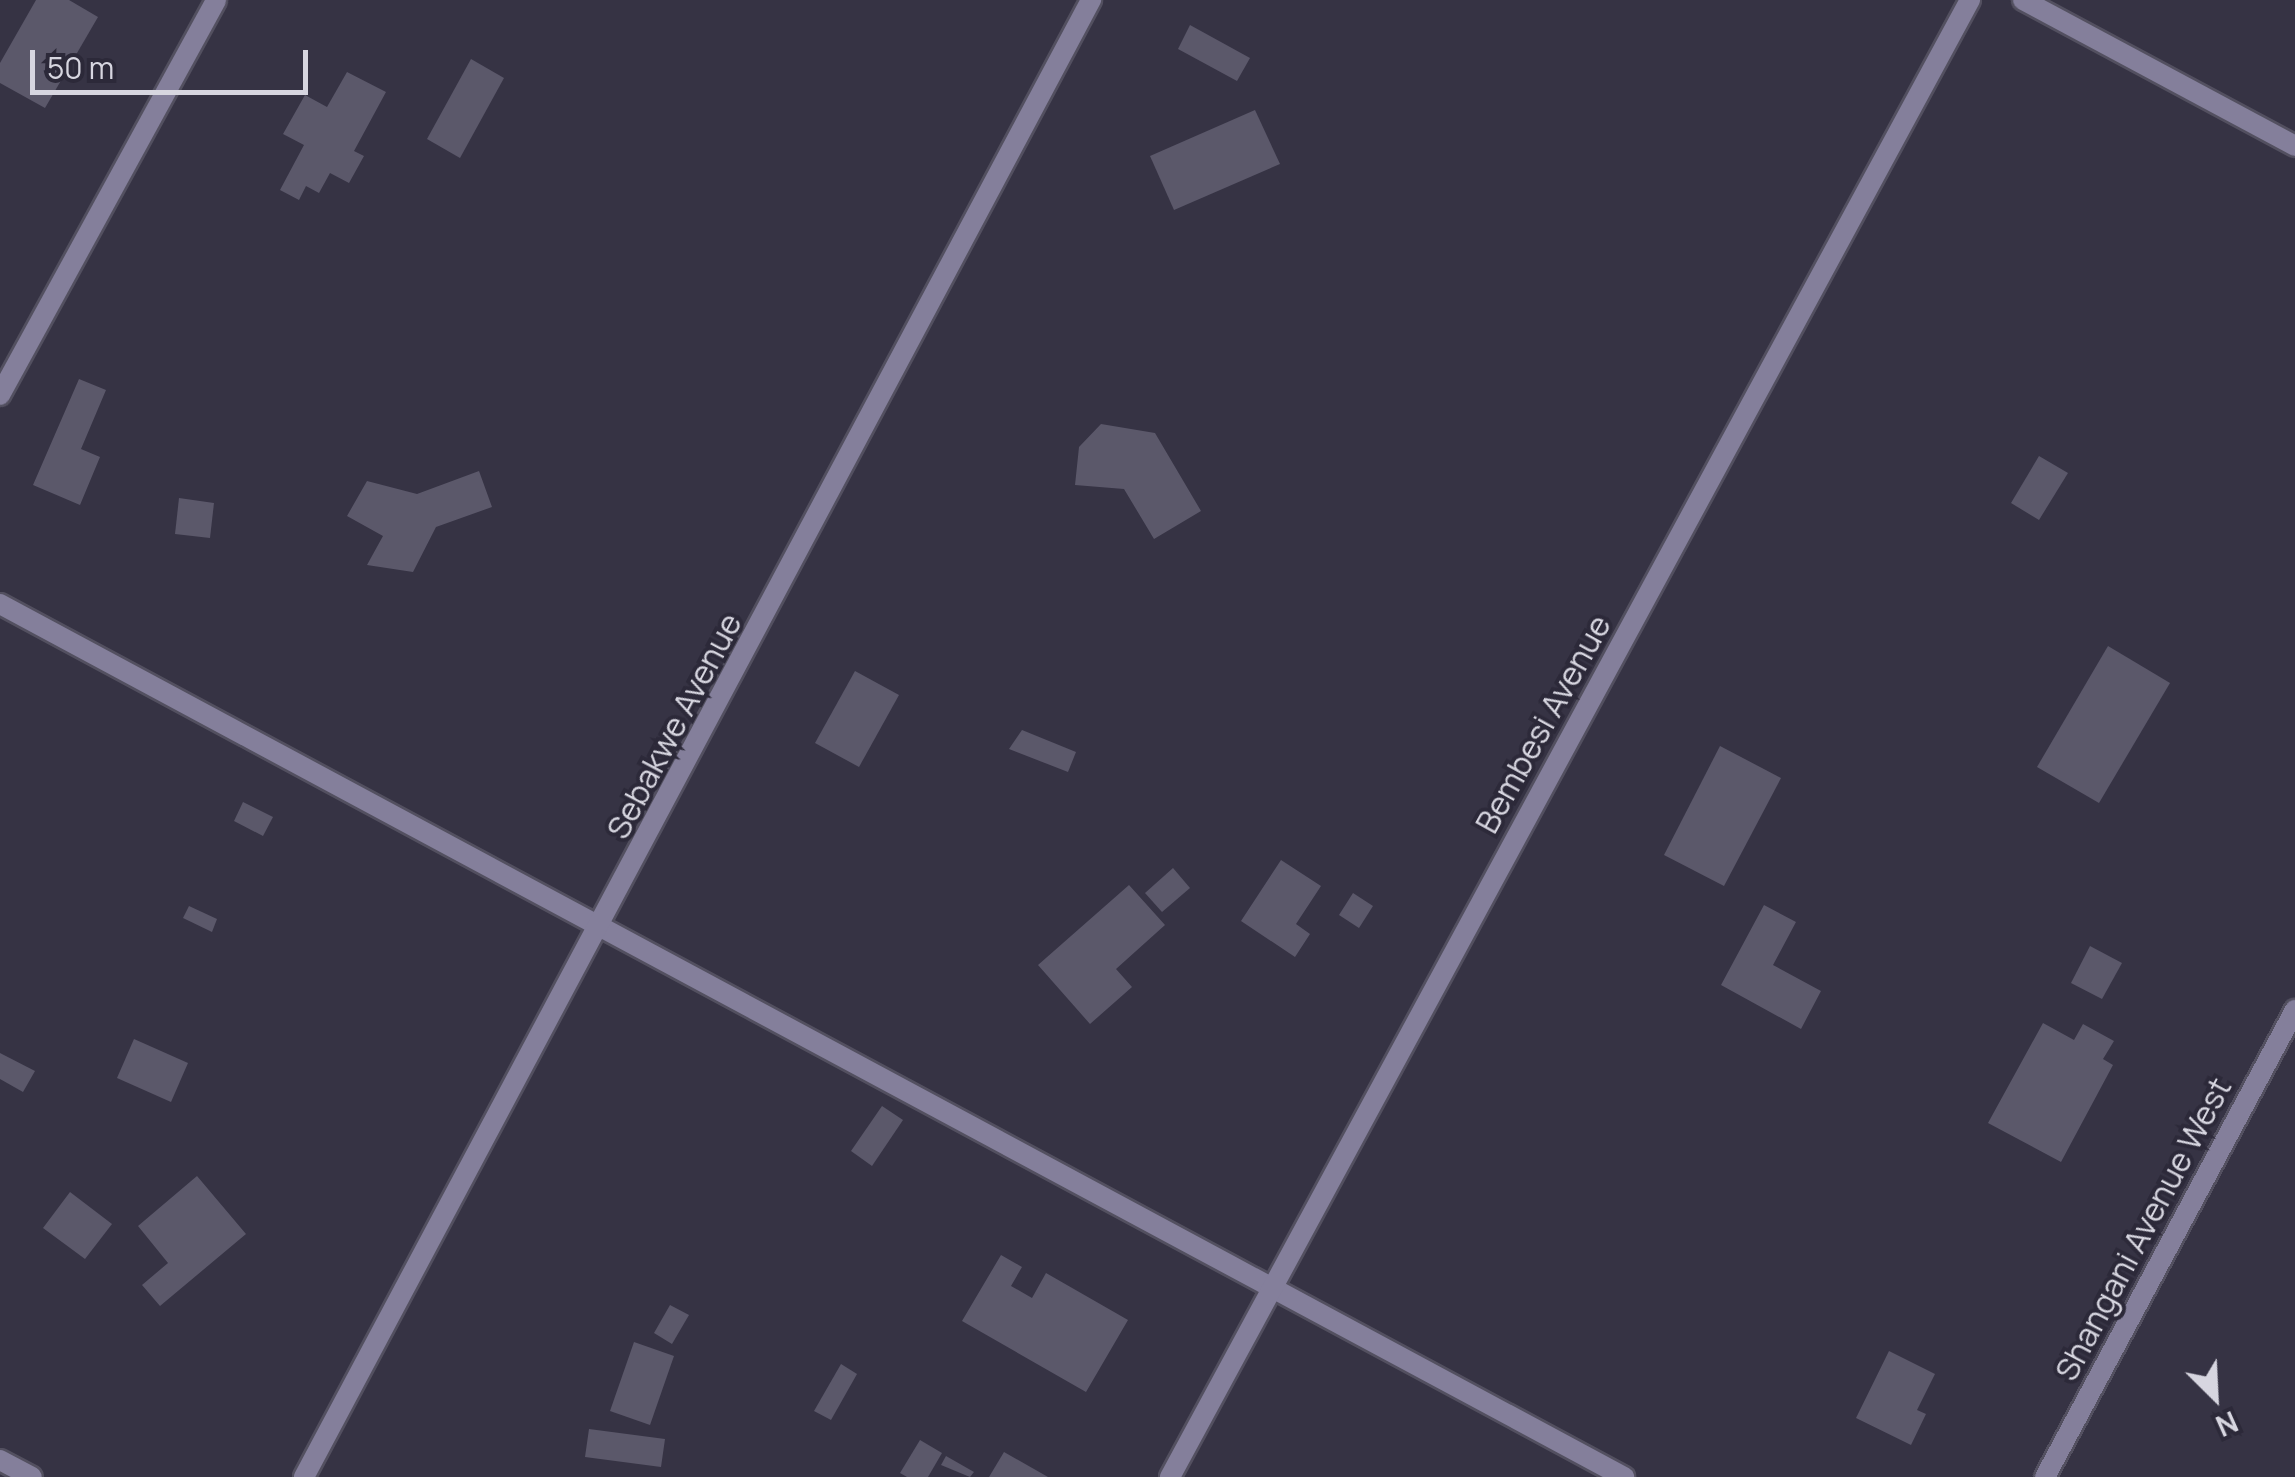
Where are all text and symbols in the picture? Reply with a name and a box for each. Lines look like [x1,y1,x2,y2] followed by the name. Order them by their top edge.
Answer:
[35,30,312,92] scale bar
[47,47,114,88] text: 50 m
[598,607,750,845] street label: Sebakwe Avenue
[1467,608,1619,840] street label: Bembesi Avenue
[2047,1071,2239,1387] street label: Shangani Avenue West
[2165,1347,2265,1447] north arrow
[2210,1403,2244,1446] text: N

